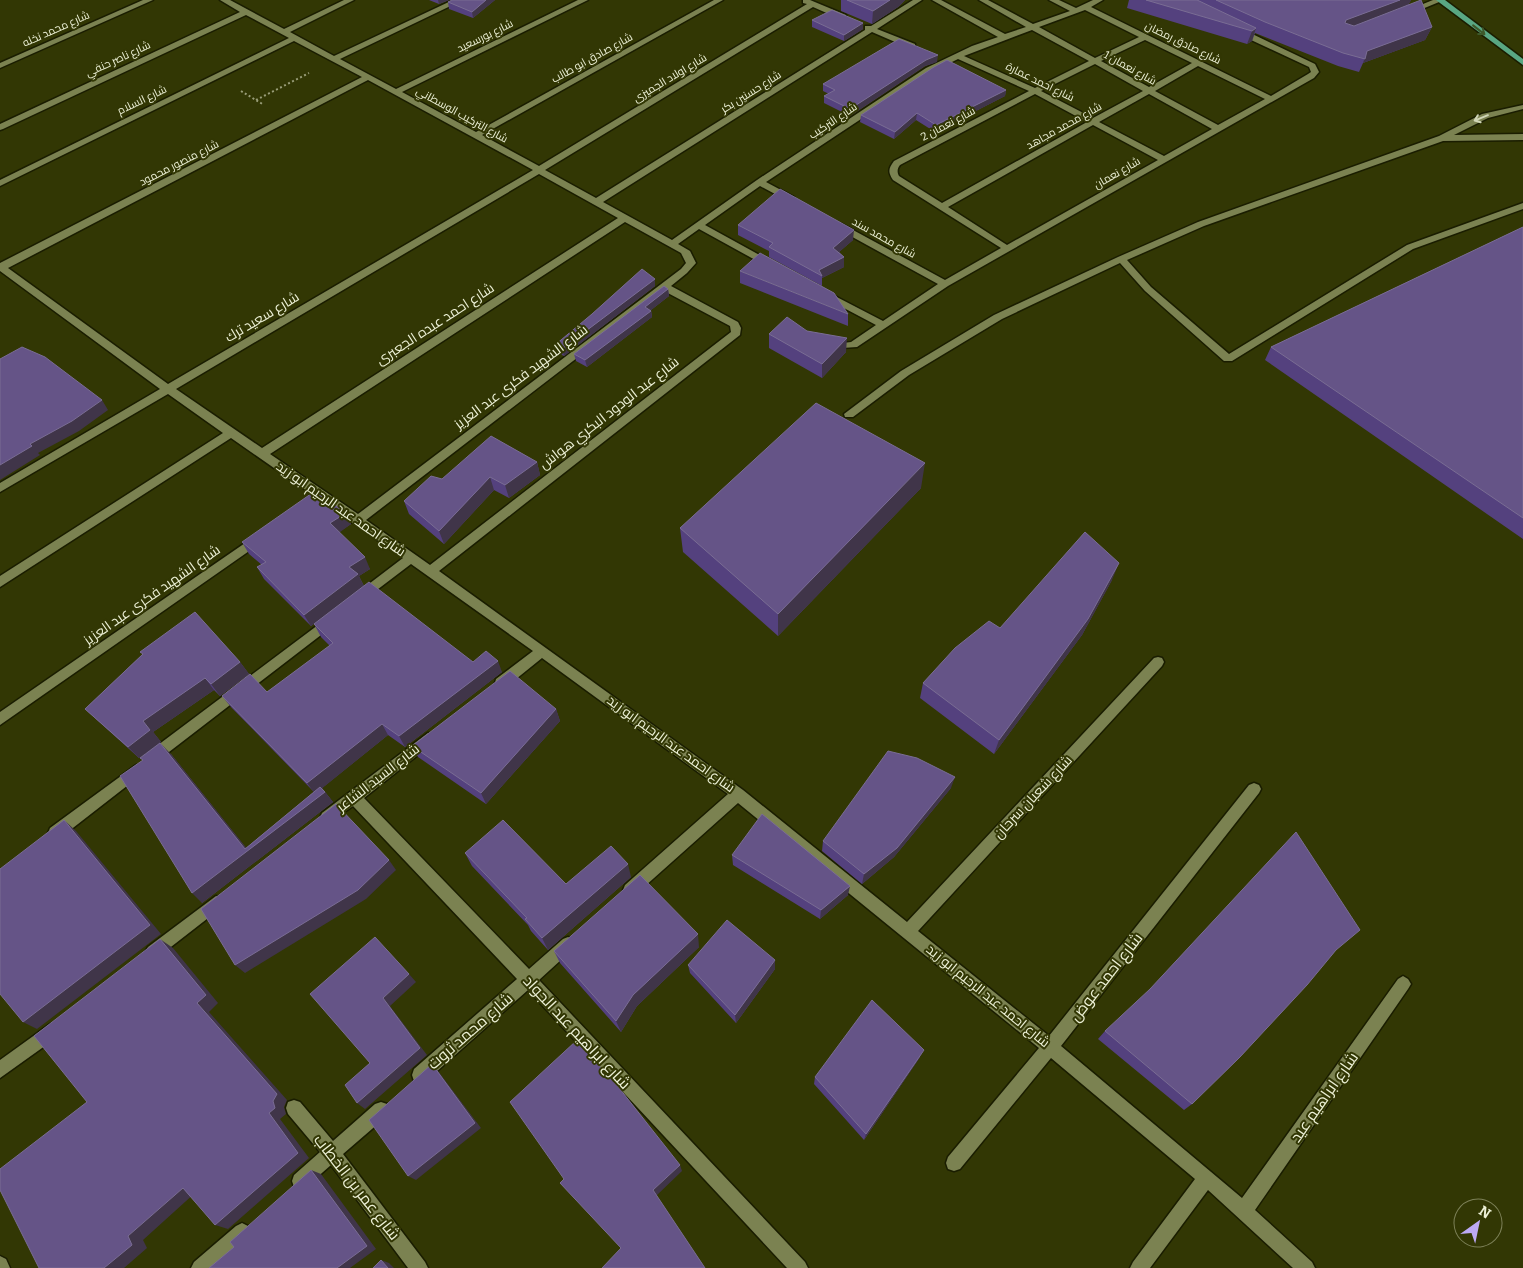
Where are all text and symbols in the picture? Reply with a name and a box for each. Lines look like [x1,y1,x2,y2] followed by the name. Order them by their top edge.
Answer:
[20,8,92,51] street label: شارع محمد نخله
[455,17,516,56] street label: شارع بورسعيد
[1143,19,1223,68] street label: شارع صادق رمضان
[1472,24,1485,35] one-way arrow
[549,30,635,87] street label: شارع صادق ابو طالب
[84,38,153,81] street label: شارع ناصر حنفي
[1101,48,1159,89] street label: شارع نعمان 1
[631,51,710,106] street label: شارع اولاد الجميزى
[1003,60,1076,105] street label: شارع احمد عمارة
[717,68,784,117] street label: شارع حسنين بكر
[115,82,169,118] street label: شارع السلام
[413,84,510,147] street label: شارع التركيب الوسطاني
[807,100,860,143] street label: شارع التركيب
[1024,100,1104,153] street label: شارع محمد مجاهد
[919,104,978,145] street label: شارع نعمان 2
[1474,114,1489,124] one-way arrow
[137,137,221,190] street label: شارع منصور محمود
[1091,155,1143,192] street label: شارع نعمان
[849,215,918,262] street label: شارع محمد سند
[373,279,497,369] street label: شارع احمد عبده الجعبرى
[222,288,302,346] street label: شارع سعيد ترك
[450,321,591,433] street label: شارع الشهيد فكرى عبد العزيز
[536,353,684,475] street label: شارع عبد الودود البكري هواش
[272,458,409,561] street label: شارع احمد عبد الرحيم ابو زيد
[80,541,224,649] street label: شارع الشهيد فكرى عبد العزيز
[603,692,738,797] street label: شارع احمد عبد الرحيم ابو زيد
[332,740,423,816] street label: شارع السيد الشاعر
[990,752,1076,842] street label: شارع شعبان سرحان
[1065,929,1148,1027] street label: شارع احمد عوض
[922,941,1053,1052] street label: شارع احمد عبد الرحيم ابو زيد
[518,971,635,1094] street label: شارع ابراهيم عبد الجواد
[423,989,518,1075] street label: شارع محمد ثروت
[1286,1048,1364,1147] street label: شارع ابراهيم عيد
[308,1130,404,1245] street label: شارع عمر بن الخطاب
[1453,1198,1503,1248] north arrow
[1476,1202,1494,1223] text: N

